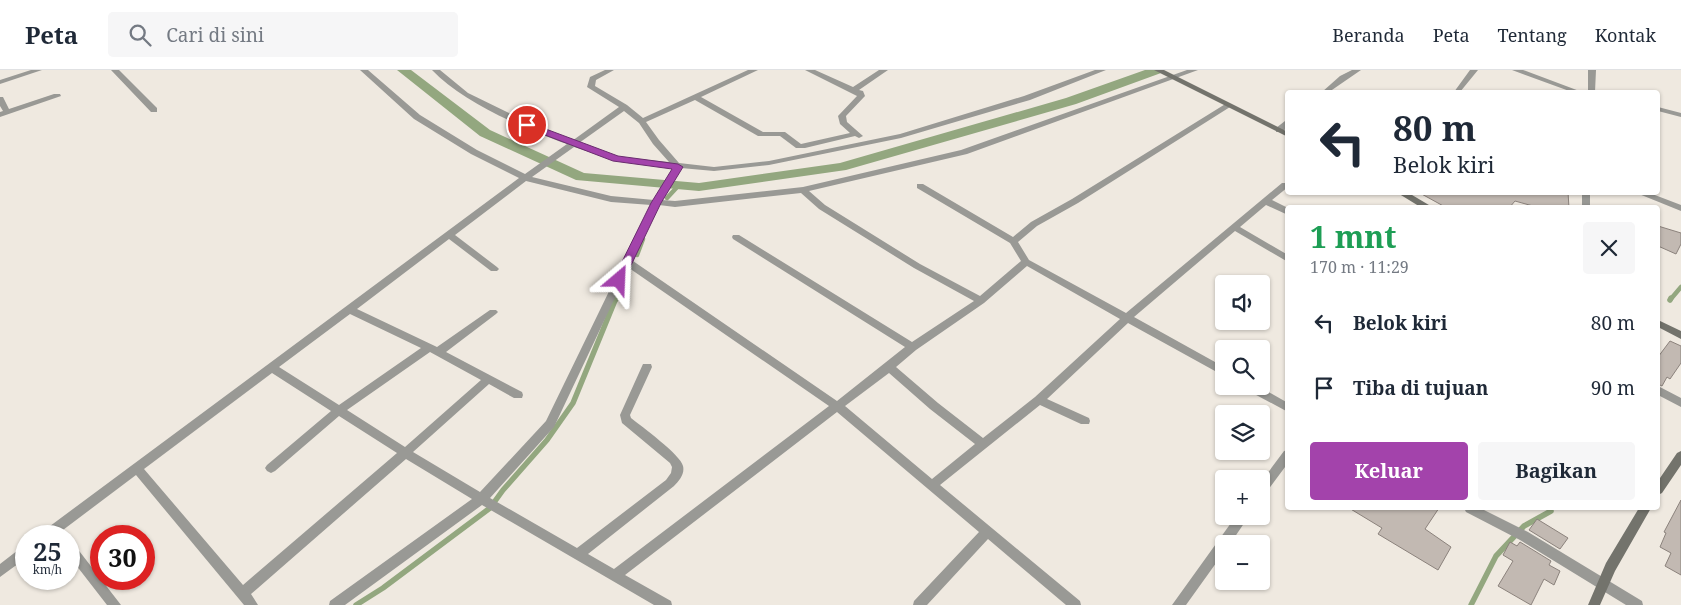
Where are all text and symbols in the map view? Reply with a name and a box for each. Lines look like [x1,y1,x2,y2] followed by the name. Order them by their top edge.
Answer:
[108,12,458,57] search box
[25,18,78,51] text: Peta
[126,21,154,49] icon: search
[166,22,264,48] text: Cari di sini
[1332,23,1405,47] text: Beranda
[1433,23,1470,47] text: Peta
[1498,23,1567,47] text: Tentang
[1595,23,1656,47] text: Kontak
[506,104,548,146] pin
[1393,104,1476,151] text: 80 m
[1310,110,1375,175] icon: left
[513,111,541,139] icon: arrive
[1393,149,1495,179] text: Belok kiri
[1310,216,1397,257] text: 1 mnt
[1583,222,1635,274] button: close
[592,253,644,305] position arrow
[1310,256,1409,278] text: 170 m · 11:29
[1215,275,1270,590] map controls
[1215,275,1270,330] button: sound
[1310,309,1338,337] icon: left
[1353,310,1447,336] text: Belok kiri
[1591,310,1635,336] text: 80 m
[1215,340,1270,395] button: search
[1310,374,1338,402] icon: arrive
[1353,375,1488,401] text: Tiba di tujuan
[1591,375,1635,401] text: 90 m
[1215,405,1270,460] button: layers
[1310,442,1468,500] button: Keluar
[1478,442,1635,500] button: Bagikan
[1215,470,1270,525] button: +
[90,525,155,590] speed limit sign: 30
[33,534,62,568] text: 25
[1215,535,1270,590] button: −
[33,561,62,578] text: km/h

